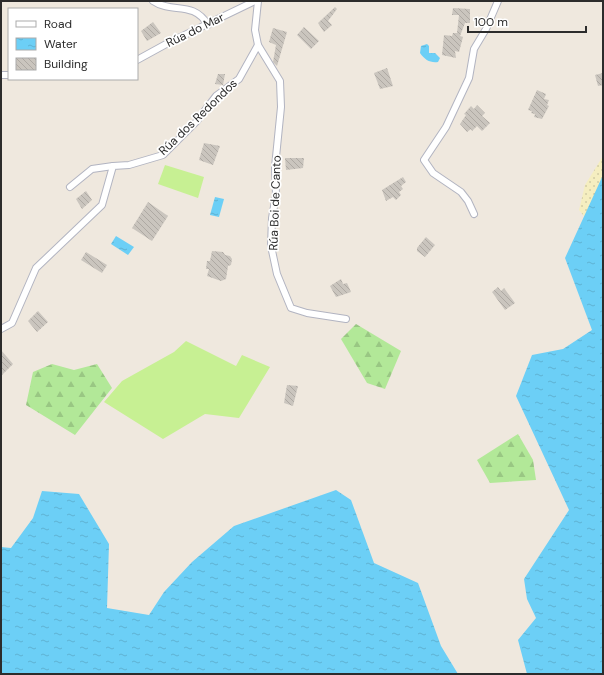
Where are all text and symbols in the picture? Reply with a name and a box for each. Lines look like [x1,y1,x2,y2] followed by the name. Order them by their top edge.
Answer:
[8,8,138,80] legend
[468,8,586,34] scale bar
[163,9,227,51] street label: Rúa do Mar
[474,14,508,30] text: 100 m
[44,16,72,32] text: Road
[44,36,78,52] text: Water
[44,56,88,72] text: Building
[155,75,241,159] street label: Rúa dos Redondos
[265,155,285,251] street label: Rúa Boi de Canto

